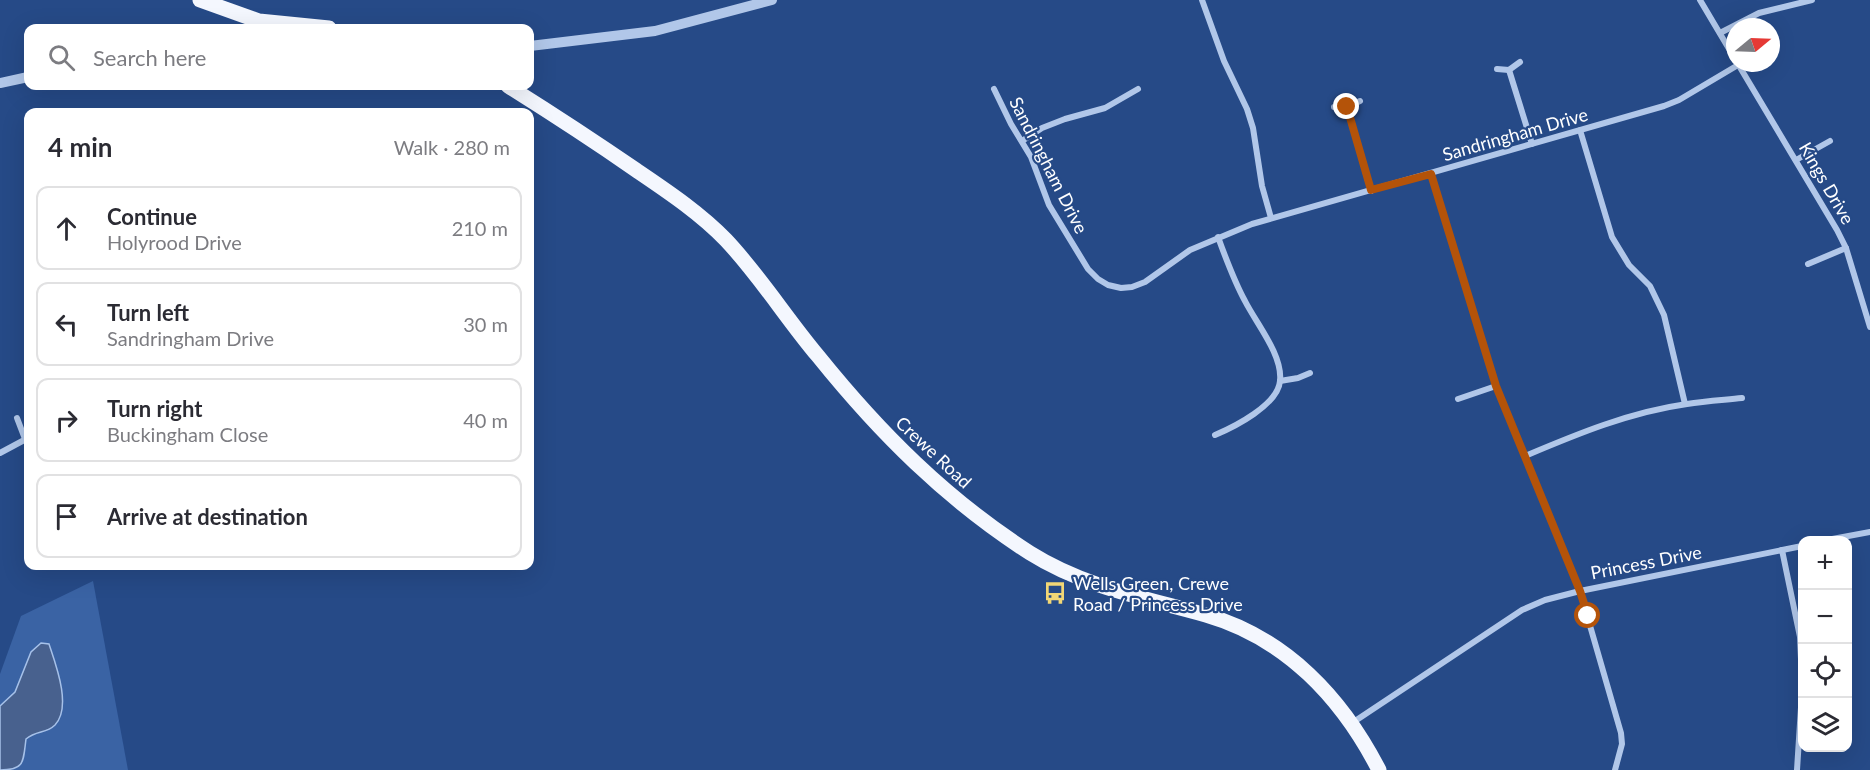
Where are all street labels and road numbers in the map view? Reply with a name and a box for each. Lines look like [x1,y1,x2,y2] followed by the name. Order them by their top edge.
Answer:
[1005,93,1093,237] street label: Sandringham Drive
[1440,103,1590,165] street label: Sandringham Drive
[1795,138,1859,228] street label: Kings Drive
[892,411,976,493] street label: Crewe Road
[1589,540,1703,584] street label: Princess Drive

